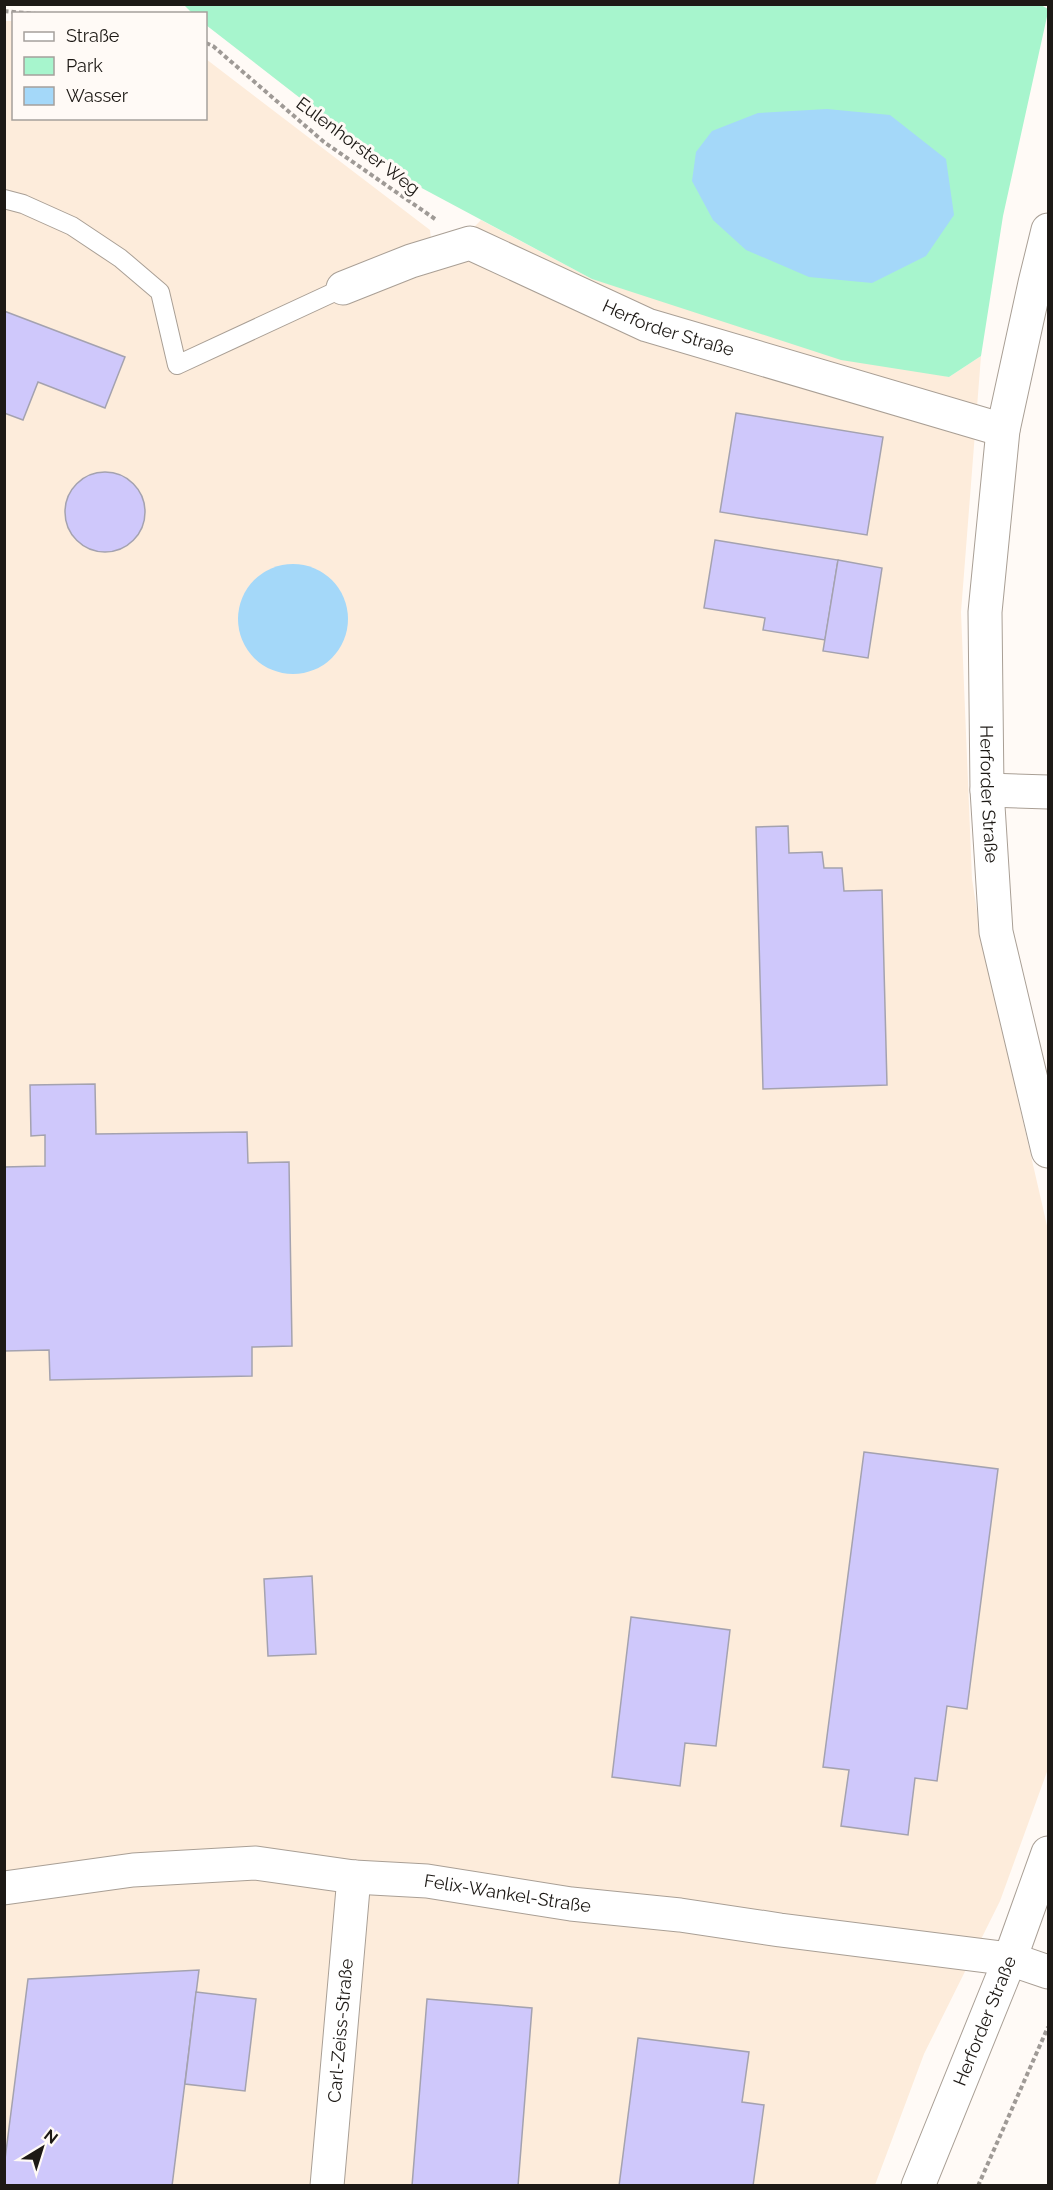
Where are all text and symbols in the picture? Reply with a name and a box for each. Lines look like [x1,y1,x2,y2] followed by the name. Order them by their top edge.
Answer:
[12,12,207,120] legend
[66,25,120,46] text: Straße
[66,55,103,76] text: Park
[66,85,129,106] text: Wasser
[292,92,424,199] street label: Eulenhorster Weg
[599,295,737,360] street label: Herforder Straße
[976,725,1003,864] street label: Herforder Straße
[423,1870,592,1916] street label: Felix-Wankel-Straße
[949,1952,1020,2089] street label: Herforder Straße
[323,1957,357,2103] street label: Carl-Zeiss-Straße
[12,2118,72,2178] north arrow
[40,2125,62,2148] text: N

